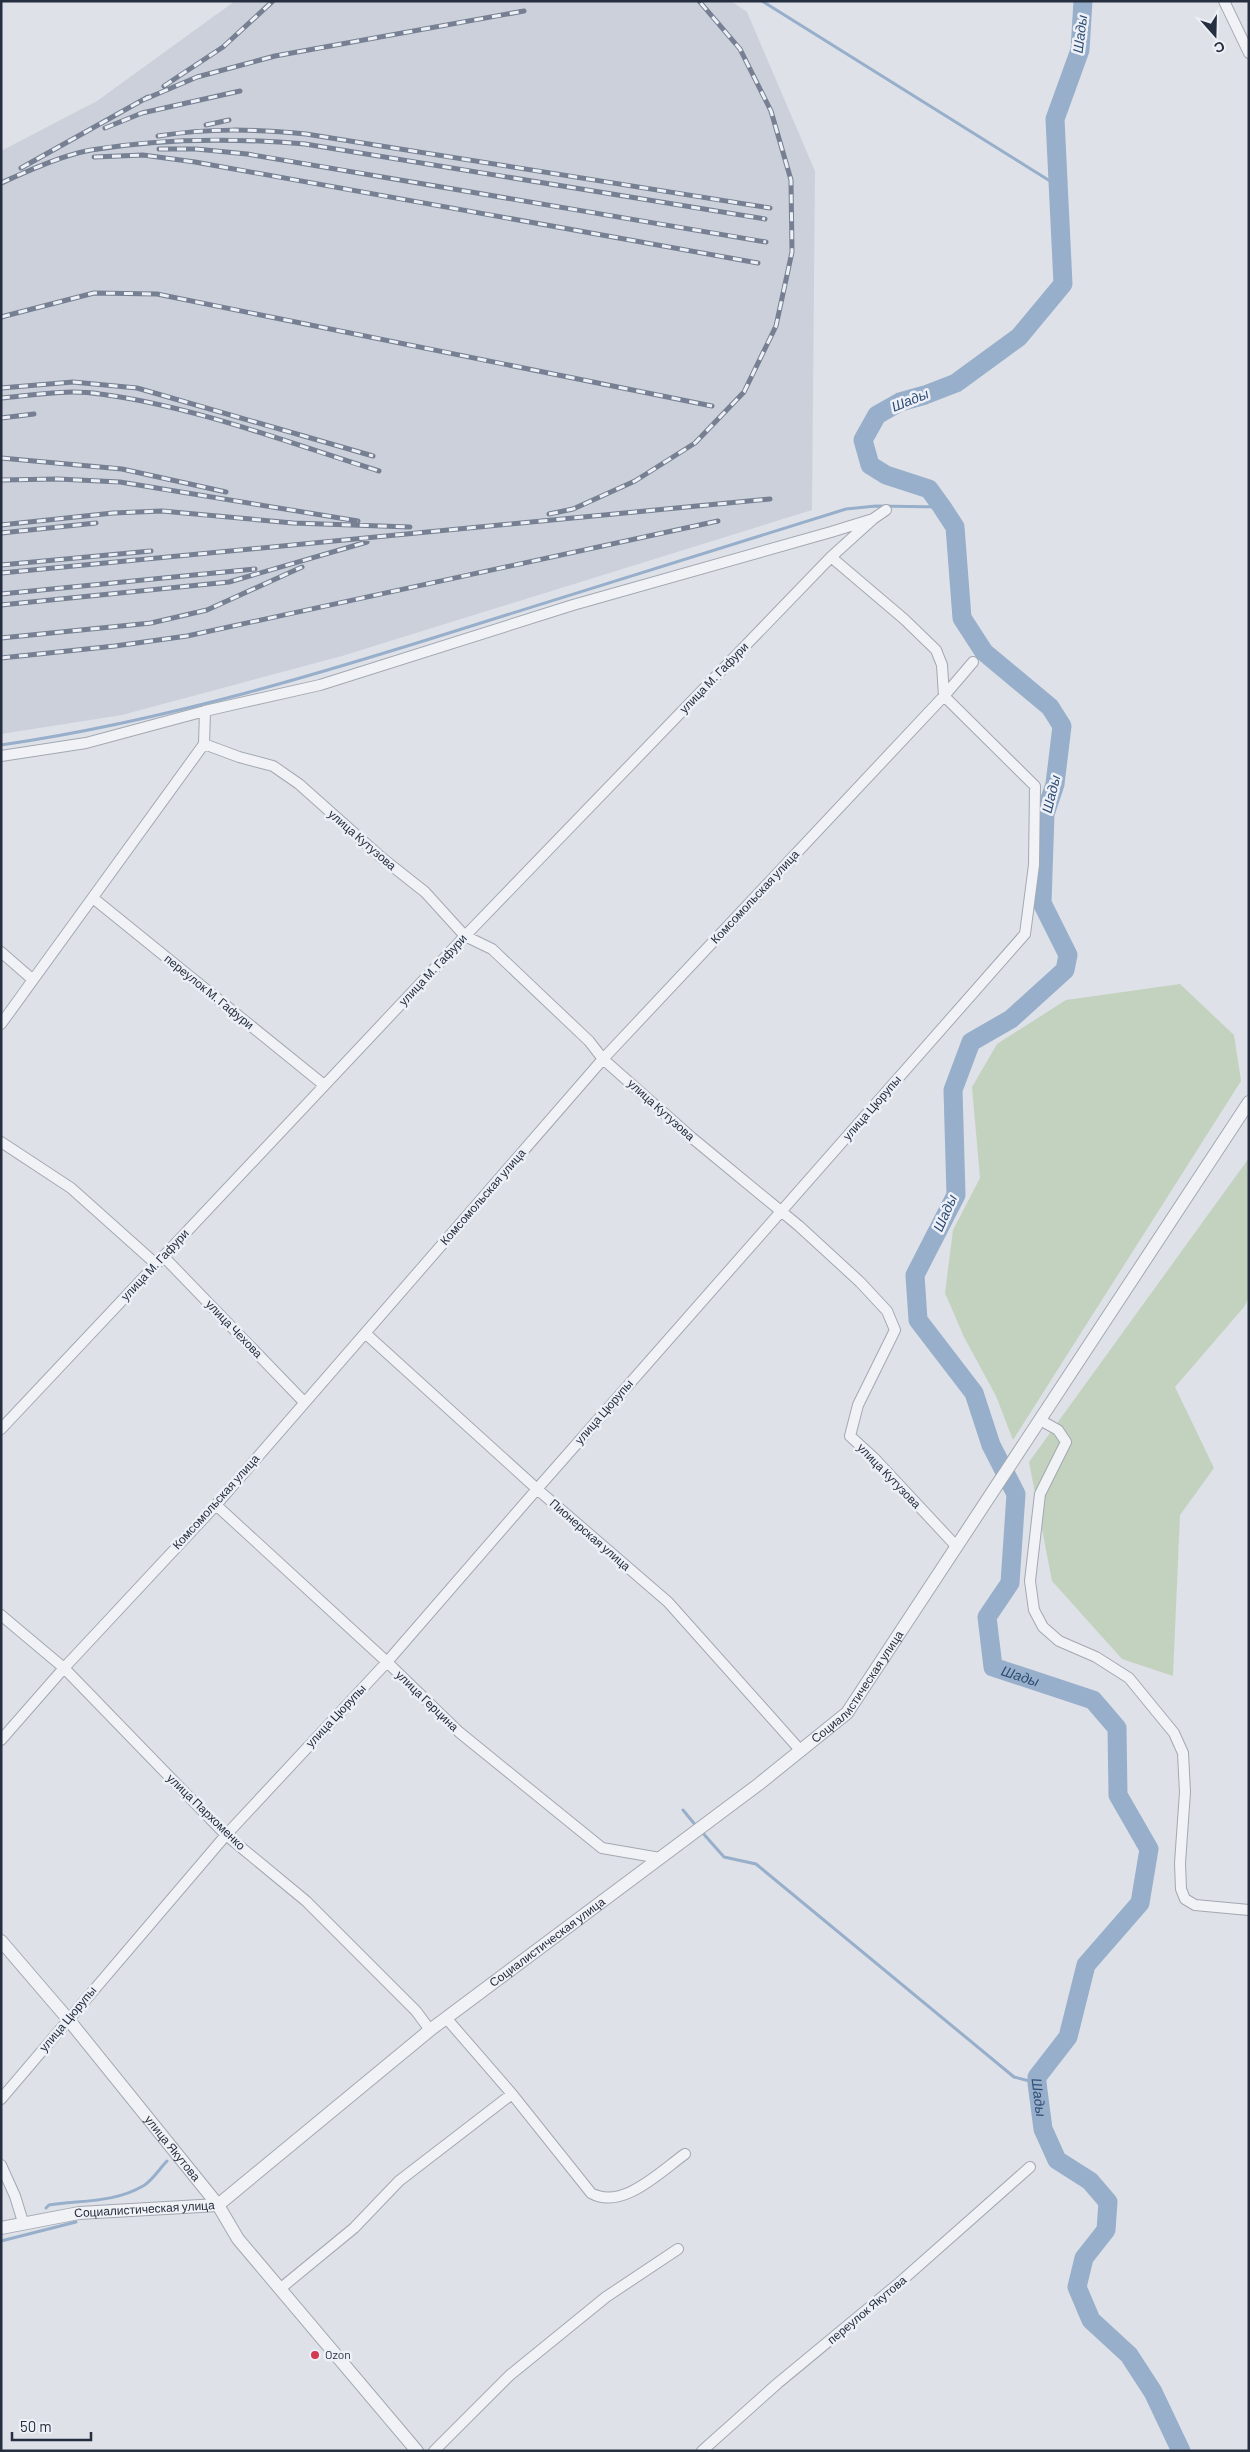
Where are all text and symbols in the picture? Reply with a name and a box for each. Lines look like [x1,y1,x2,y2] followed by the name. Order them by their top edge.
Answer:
[1190,10,1240,60] north arrow
[1069,13,1090,54] water label: Шады
[1212,38,1227,57] text: С
[889,384,932,415] water label: Шады
[676,639,751,716] street label: улица М. Гафури
[1038,772,1064,815] water label: Шады
[325,806,400,873] street label: улица Кутузова
[707,846,802,947] street label: Комсомольская улица
[396,931,470,1009] street label: улица М. Гафури
[162,951,257,1032] street label: переулок М. Гафури
[839,1072,904,1143] street label: улица Цюрупы
[625,1076,698,1144] street label: улица Кутузова
[437,1145,529,1248] street label: Комсомольская улица
[929,1191,960,1234] water label: Шады
[118,1226,192,1304] street label: улица М. Гафури
[203,1296,266,1361] street label: улица Чехова
[571,1376,636,1447] street label: улица Цюрупы
[854,1440,924,1512] street label: улица Кутузова
[169,1451,262,1552] street label: Комсомольская улица
[547,1495,634,1574] street label: Пионерская улица
[808,1627,905,1745] street label: Социалистическая улица
[999,1661,1042,1690] water label: Шады
[393,1667,462,1735] street label: улица Герцина
[303,1681,369,1750] street label: улица Цюрупы
[164,1770,249,1853] street label: улица Пархоменко
[486,1894,607,1989] street label: Социалистическая улица
[36,1983,99,2055] street label: улица Цюрупы
[1028,2077,1050,2118] water label: Шады
[142,2112,204,2184] street label: улица Якутова
[73,2197,215,2220] street label: Социалистическая улица
[824,2272,910,2347] street label: переулок Якутова
[325,2347,351,2361] place label: Ozon
[309,2349,321,2361] marker: Ozon
[12,2410,91,2442] scale bar
[20,2417,52,2435] text: 50 m

